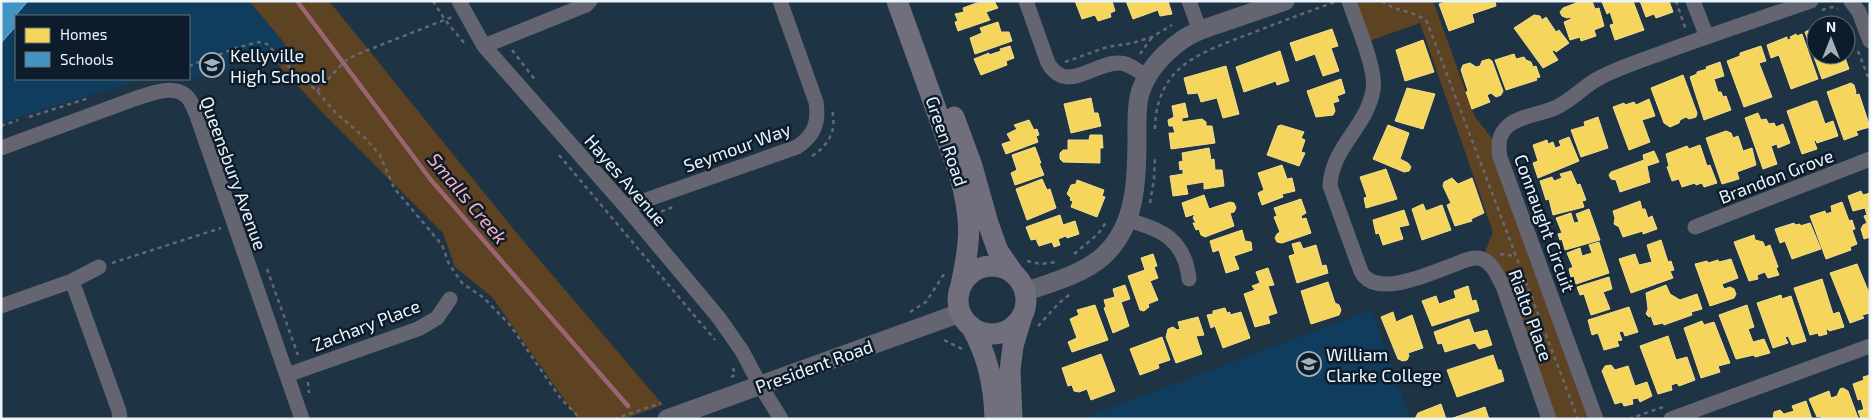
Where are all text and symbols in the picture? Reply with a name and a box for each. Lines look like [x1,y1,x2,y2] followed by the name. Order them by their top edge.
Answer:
[15,15,190,80] legend
[1806,15,1856,65] north arrow
[1826,18,1836,35] text: N
[60,25,107,43] text: Homes
[230,44,327,87] place label: Kellyville High School
[60,50,114,68] text: Schools
[199,52,225,78] school or university icon: Kellyville High School
[196,93,272,253] street label: Queensbury Avenue
[921,93,973,189] street label: Green Road
[680,117,794,177] street label: Seymour Way
[580,130,672,230] street label: Hayes Avenue
[1715,144,1837,208] street label: Brandon Grove
[423,148,513,248] water label: Smalls Creek
[1510,151,1580,295] street label: Connaught Circuit
[1504,266,1558,364] street label: Rialto Place
[309,294,423,356] street label: Zachary Place
[752,335,876,397] street label: President Road
[1326,343,1442,386] place label: William Clarke College
[1296,351,1322,377] school or university icon: William Clarke College

